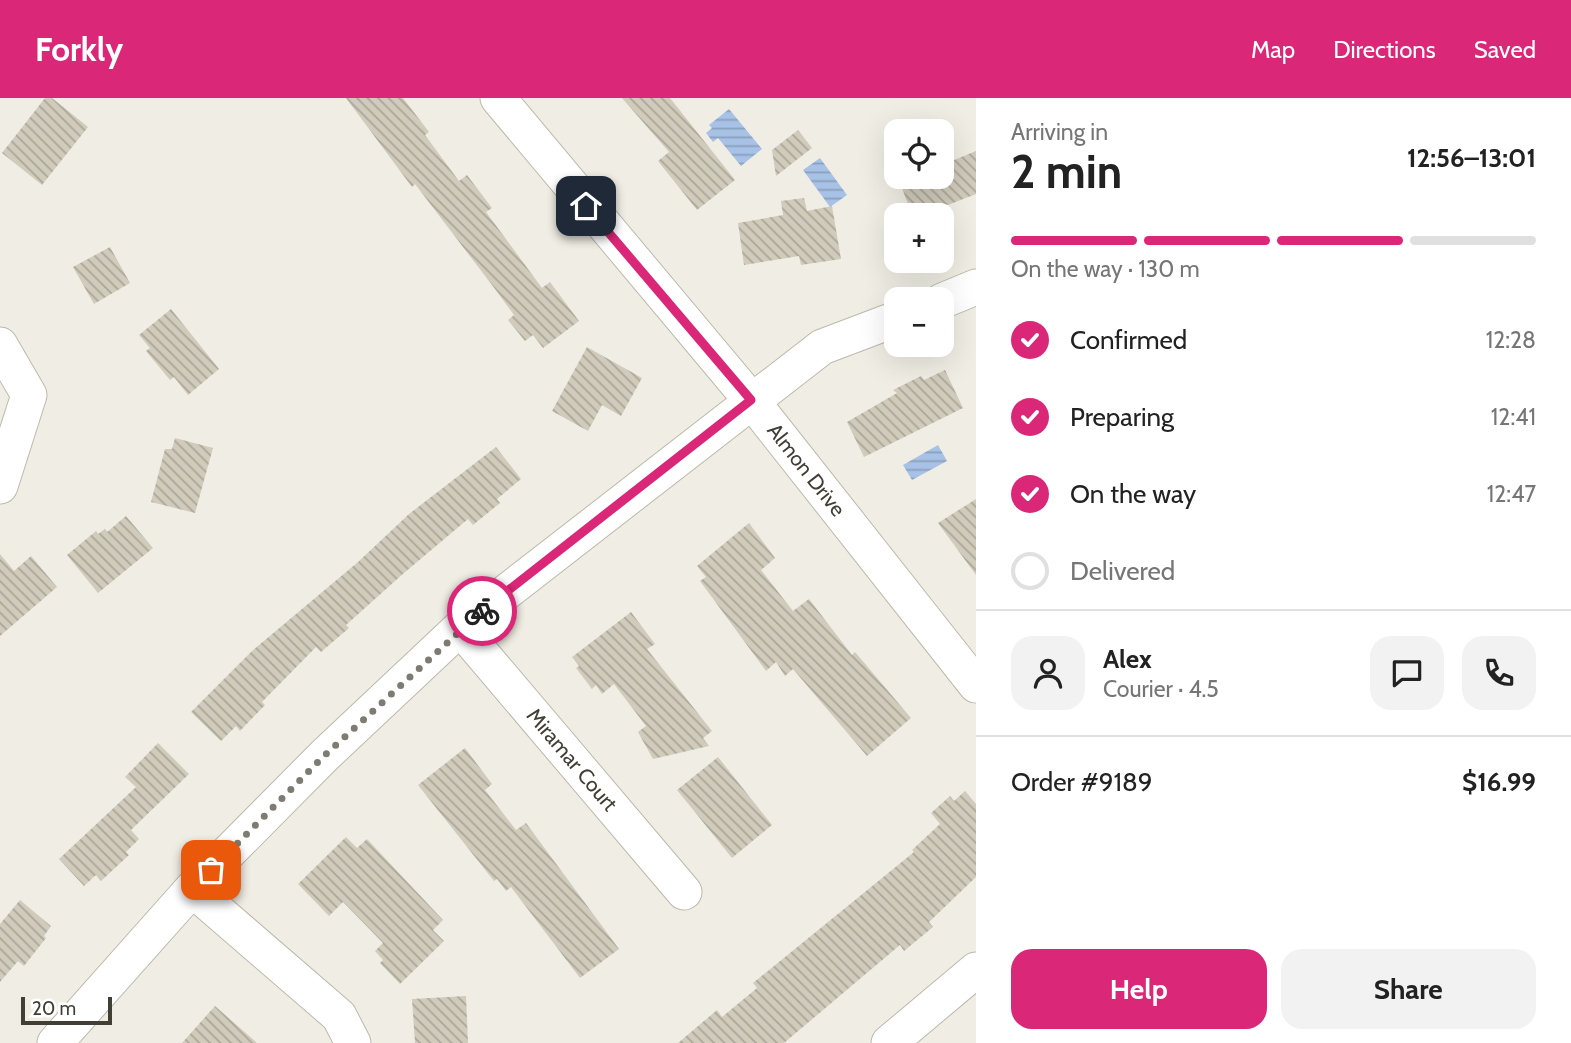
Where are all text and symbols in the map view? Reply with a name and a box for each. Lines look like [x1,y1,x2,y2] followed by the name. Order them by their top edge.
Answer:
[35,29,123,69] text: Forkly
[1251,35,1295,64] text: Map
[1333,35,1436,64] text: Directions
[1474,35,1536,64] text: Saved
[1011,118,1108,146] text: Arriving in
[884,119,954,357] map controls
[884,119,954,189] button: locate
[1407,142,1536,174] text: 12:56–13:01
[1011,144,1122,200] text: 2 min
[556,176,616,236] pin
[567,187,605,225] icon: home
[884,203,954,273] button: +
[1011,255,1200,283] text: On the way · 130 m
[884,287,954,357] button: −
[1011,321,1049,359] icon: check
[1070,324,1187,356] text: Confirmed
[1486,326,1536,354] text: 12:28
[1011,398,1049,436] icon: check
[1070,401,1174,433] text: Preparing
[1491,403,1536,431] text: 12:41
[762,418,851,521] street label: Almon Drive
[1011,475,1049,513] icon: check
[1070,478,1196,510] text: On the way
[1487,480,1536,508] text: 12:47
[1070,555,1175,587] text: Delivered
[447,576,517,646] courier
[463,592,501,630] icon: bike
[1011,636,1085,710] button: person
[1370,636,1444,710] button: chat
[1462,636,1536,710] button: phone
[1103,643,1152,675] text: Alex
[1103,675,1219,703] text: Courier · 4.5
[522,703,623,816] street label: Miramar Court
[1011,766,1153,798] text: Order #9189
[1462,766,1536,798] text: $16.99
[181,840,241,900] pin
[192,851,230,889] icon: bag
[1011,949,1267,1029] button: Help
[1281,949,1536,1029] button: Share
[21,994,112,1026] scale bar
[32,997,76,1020] text: 20 m

